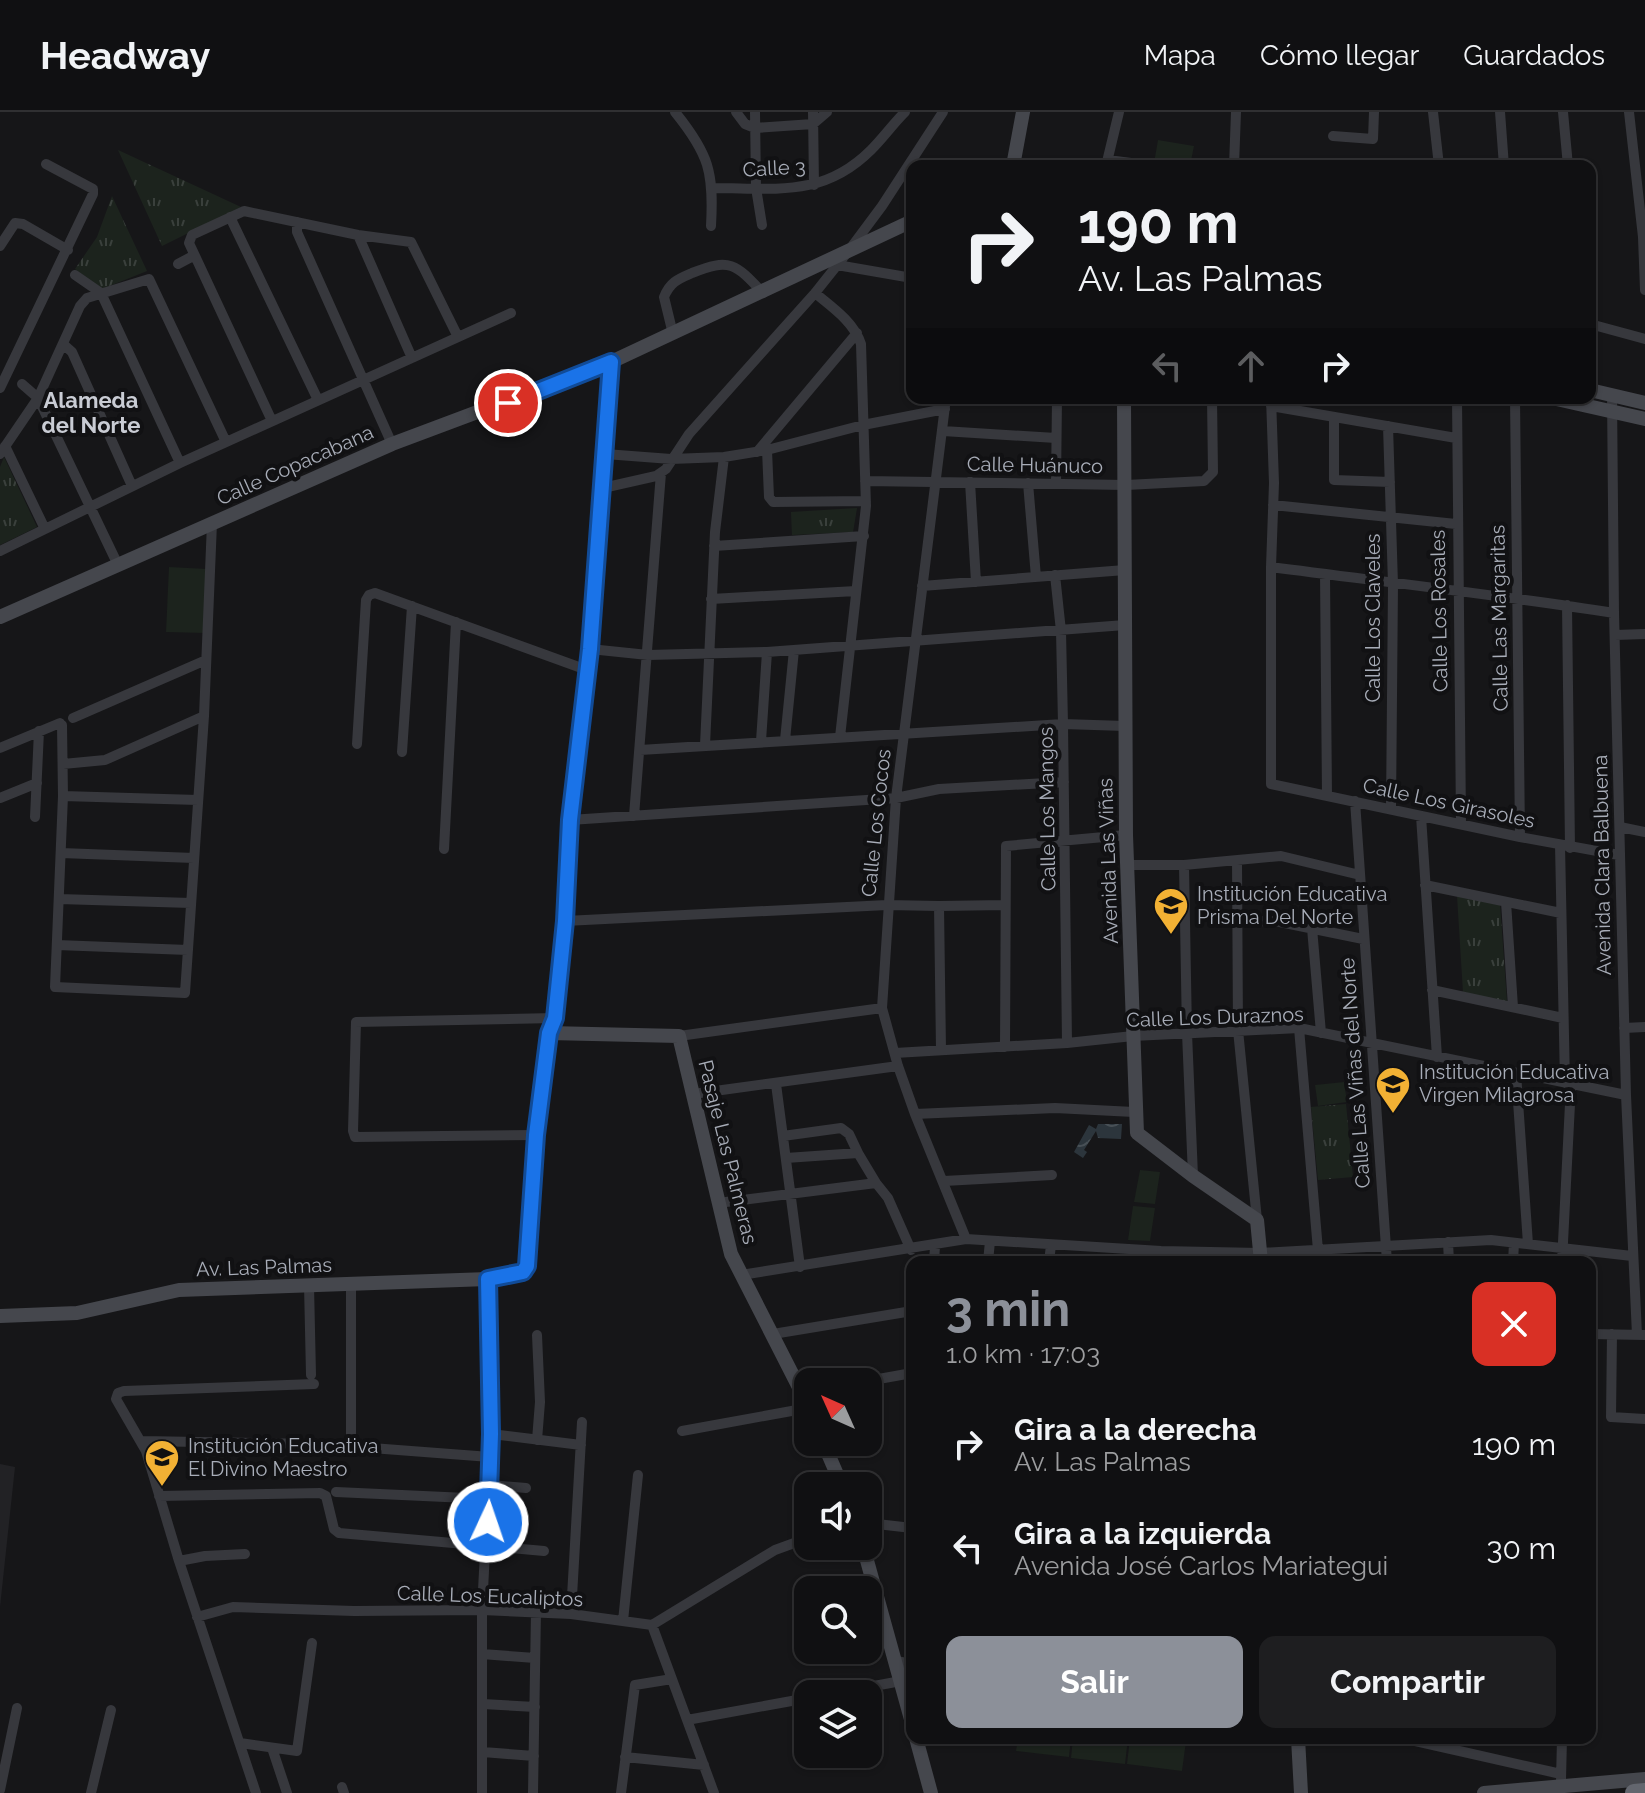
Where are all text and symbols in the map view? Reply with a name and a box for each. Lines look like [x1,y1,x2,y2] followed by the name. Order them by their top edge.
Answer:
[40,33,210,78] text: Headway
[1144,39,1216,72] text: Mapa
[1260,39,1419,72] text: Cómo llegar
[1463,39,1605,72] text: Guardados
[742,154,806,182] street label: Calle 3
[1078,190,1239,256] text: 190 m
[946,192,1050,296] icon: right
[1078,257,1323,299] text: Av. Las Palmas
[1145,344,1189,388] icon: left
[1229,344,1273,388] icon: ahead
[1313,344,1357,388] icon: right
[474,369,542,437] pin
[486,381,530,425] icon: arrive
[42,387,140,438] district label: Alameda del Norte
[213,420,377,510] street label: Calle Copacabana
[967,452,1103,478] street label: Calle Huánuco
[1485,524,1513,712] street label: Calle Las Margaritas
[1426,530,1452,692] street label: Calle Los Rosales
[1361,533,1385,703] street label: Calle Los Claveles
[1034,727,1060,891] street label: Calle Los Mangos
[856,748,896,898] street label: Calle Los Cocos
[1588,755,1616,975] street label: Avenida Clara Balbuena
[1361,773,1537,833] street label: Calle Los Girasoles
[1093,778,1123,944] street label: Avenida Las Viñas
[1197,882,1387,929] place label: Institución Educativa Prisma Del Norte
[1152,886,1190,936] school or university icon: Institución Educativa Prisma Del Norte
[1335,957,1375,1189] street label: Calle Las Viñas del Norte
[1126,1002,1304,1032] street label: Calle Los Duraznos
[694,1058,762,1246] street label: Pasaje Las Palmeras
[1419,1060,1609,1107] place label: Institución Educativa Virgen Milagrosa
[1374,1065,1412,1115] school or university icon: Institución Educativa Virgen Milagrosa
[196,1253,332,1281] street label: Av. Las Palmas
[946,1281,1070,1337] text: 3 min
[1472,1282,1556,1366] button: close
[946,1339,1100,1369] text: 1.0 km · 17:03
[794,1368,882,1456] north arrow
[794,1368,882,1768] map controls
[1014,1412,1257,1447] text: Gira a la derecha
[946,1422,990,1466] icon: right
[1472,1427,1556,1462] text: 190 m
[188,1434,378,1481] place label: Institución Educativa El Divino Maestro
[143,1438,181,1488] school or university icon: Institución Educativa El Divino Maestro
[1014,1447,1191,1477] text: Av. Las Palmas
[794,1472,882,1560] button: sound
[446,1480,530,1564] position arrow
[1014,1516,1271,1551] text: Gira a la izquierda
[946,1526,990,1570] icon: left
[1486,1531,1556,1566] text: 30 m
[1014,1551,1388,1581] text: Avenida José Carlos Mariategui
[794,1576,882,1664] button: search
[397,1581,583,1611] street label: Calle Los Eucaliptos
[946,1636,1243,1728] button: Salir
[1259,1636,1556,1728] button: Compartir
[794,1680,882,1768] button: layers

